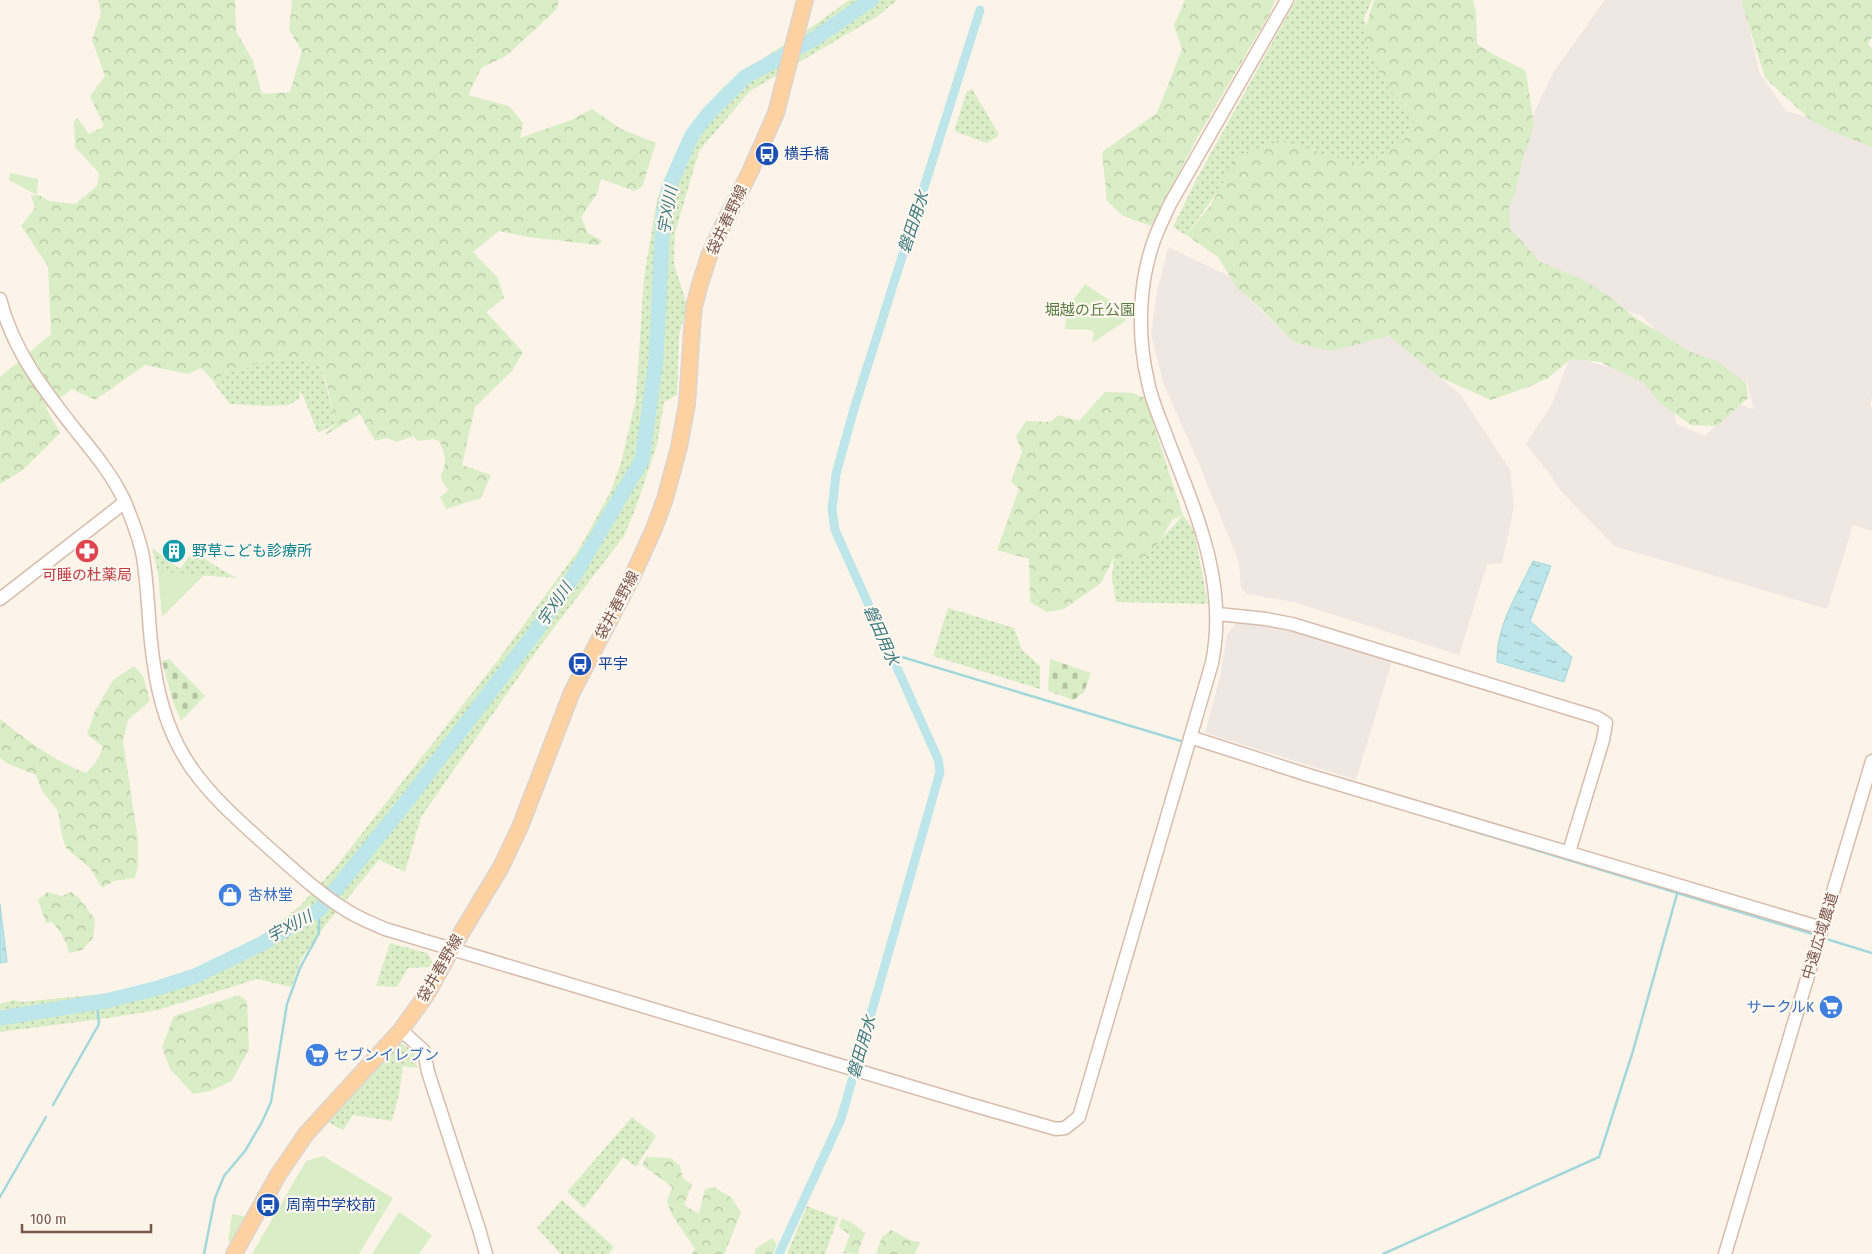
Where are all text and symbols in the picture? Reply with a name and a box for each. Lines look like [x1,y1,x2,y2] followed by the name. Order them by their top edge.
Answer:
[754,141,780,167] bus stop icon: 横手橋
[784,145,829,163] place label: 横手橋
[703,182,751,258] street label: 袋井春野線
[654,183,681,235] water label: 宇刈川
[895,187,933,256] water label: 磐田用水
[1045,301,1135,319] park label: 堀越の丘公園
[74,538,100,564] pharmacy icon: 可睡の杜薬局
[161,538,187,564] building icon: 野草こども診療所
[192,542,312,560] place label: 野草こども診療所
[42,566,132,584] place label: 可睡の杜薬局
[591,568,643,642] street label: 袋井春野線
[533,577,577,629] water label: 宇刈川
[860,602,904,670] water label: 磐田用水
[567,651,593,677] bus stop icon: 平宇
[598,655,628,673] place label: 平宇
[217,882,243,908] shop icon: 杏林堂
[248,886,293,904] place label: 杏林堂
[1798,890,1842,982] street label: 中遠広域農道
[264,906,317,946] water label: 宇刈川
[413,931,467,1005] street label: 袋井春野線
[1818,994,1844,1020] supermarket icon: サークルK
[1747,998,1814,1016] place label: サークルK
[844,1012,880,1081] water label: 磐田用水
[304,1042,330,1068] supermarket icon: セブンイレブン
[334,1046,439,1064] place label: セブンイレブン
[255,1192,281,1218] bus stop icon: 周南中学校前
[286,1196,376,1214] place label: 周南中学校前
[22,1202,151,1234] scale bar
[30,1210,67,1228] text: 100 m

